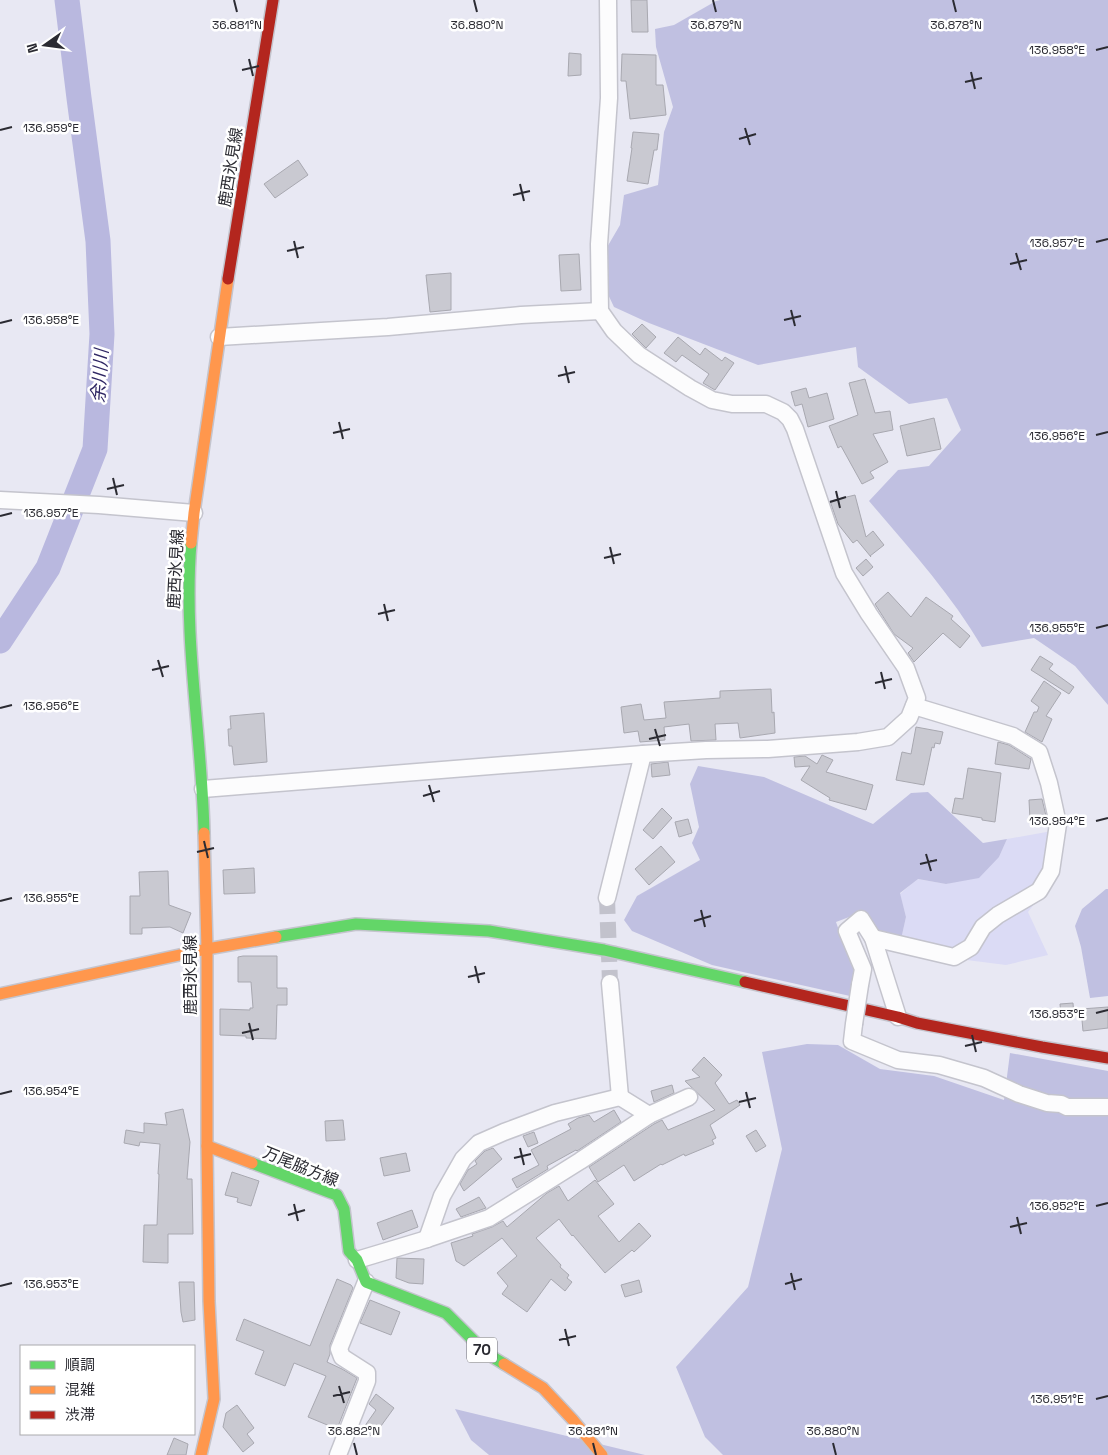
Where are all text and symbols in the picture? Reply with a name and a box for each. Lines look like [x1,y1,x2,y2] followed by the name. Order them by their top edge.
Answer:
[212,17,262,33] text: 36.881°N
[451,17,503,33] text: 36.880°N
[690,17,742,33] text: 36.879°N
[930,17,982,33] text: 36.878°N
[20,20,70,70] north arrow
[23,41,42,55] text: N
[1029,42,1085,58] text: 136.958°E
[23,120,79,136] text: 136.959°E
[214,126,247,208] street label: 鹿西氷見線
[1029,235,1085,251] text: 136.957°E
[23,312,79,328] text: 136.958°E
[86,346,113,404] water label: 余川川
[1029,428,1085,444] text: 136.956°E
[23,505,79,521] text: 136.957°E
[163,529,188,610] street label: 鹿西氷見線
[1029,620,1085,636] text: 136.955°E
[23,698,79,714] text: 136.956°E
[1029,813,1085,829] text: 136.954°E
[23,890,79,906] text: 136.955°E
[180,935,201,1015] street label: 鹿西氷見線
[1029,1006,1085,1022] text: 136.953°E
[23,1083,79,1099] text: 136.954°E
[260,1142,342,1191] street label: 万尾脇方線
[1029,1198,1085,1214] text: 136.952°E
[23,1276,79,1292] text: 136.953°E
[467,1338,497,1362] road number: 70
[20,1345,195,1435] legend
[65,1355,95,1374] text: 順調
[65,1380,95,1399] text: 混雑
[1030,1391,1084,1407] text: 136.951°E
[65,1405,95,1424] text: 渋滞
[328,1423,380,1439] text: 36.882°N
[568,1423,618,1439] text: 36.881°N
[807,1423,859,1439] text: 36.880°N

